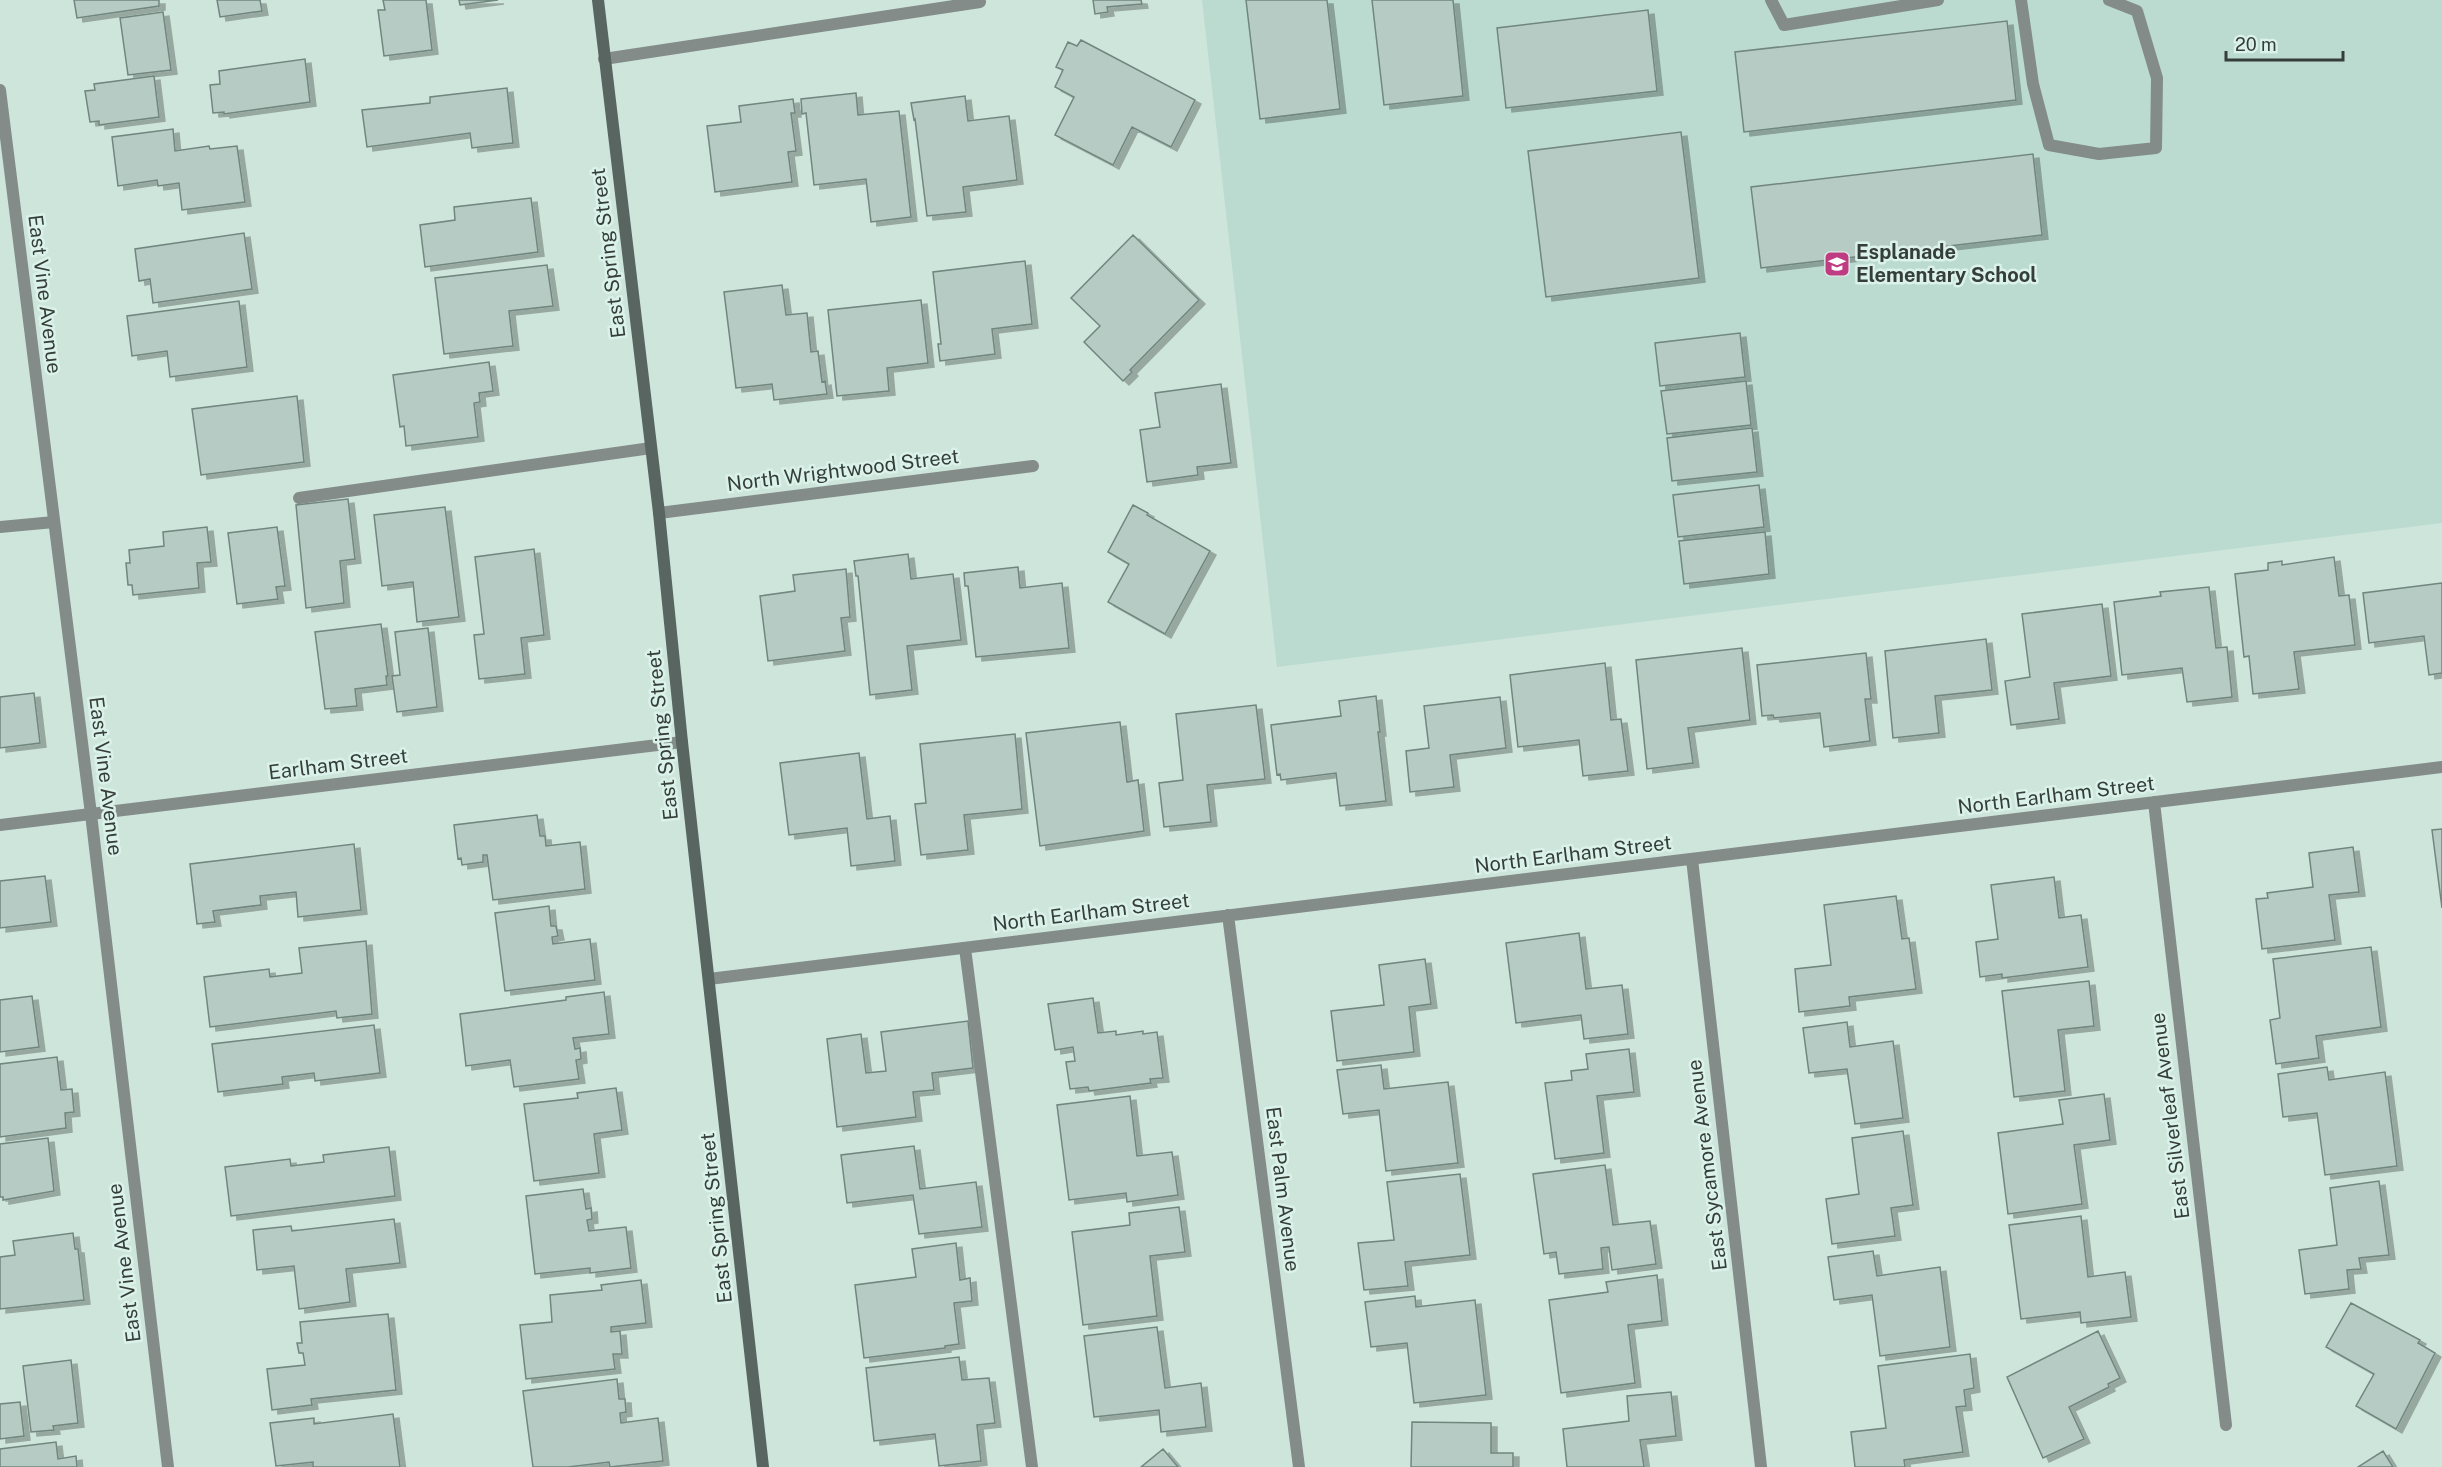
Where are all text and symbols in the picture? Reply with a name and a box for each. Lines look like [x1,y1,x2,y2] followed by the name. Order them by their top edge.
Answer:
[2226,24,2343,62] scale bar
[2235,34,2277,55] text: 20 m
[586,167,630,339] street label: East Spring Street
[23,213,67,375] street label: East Vine Avenue
[1856,240,2037,287] place label: Esplanade Elementary School
[1822,249,1852,279] school or university icon: Esplanade Elementary School
[726,444,960,496] street label: North Wrightwood Street
[641,649,683,821] street label: East Spring Street
[84,695,128,857] street label: East Vine Avenue
[267,744,409,784] street label: Earlham Street
[1956,771,2156,819] street label: North Earlham Street
[1473,830,1673,878] street label: North Earlham Street
[991,888,1191,936] street label: North Earlham Street
[2145,1011,2195,1221] street label: East Silverleaf Avenue
[1682,1058,1732,1272] street label: East Sycamore Avenue
[1261,1105,1305,1273] street label: East Palm Avenue
[695,1132,737,1304] street label: East Spring Street
[102,1182,146,1344] street label: East Vine Avenue

